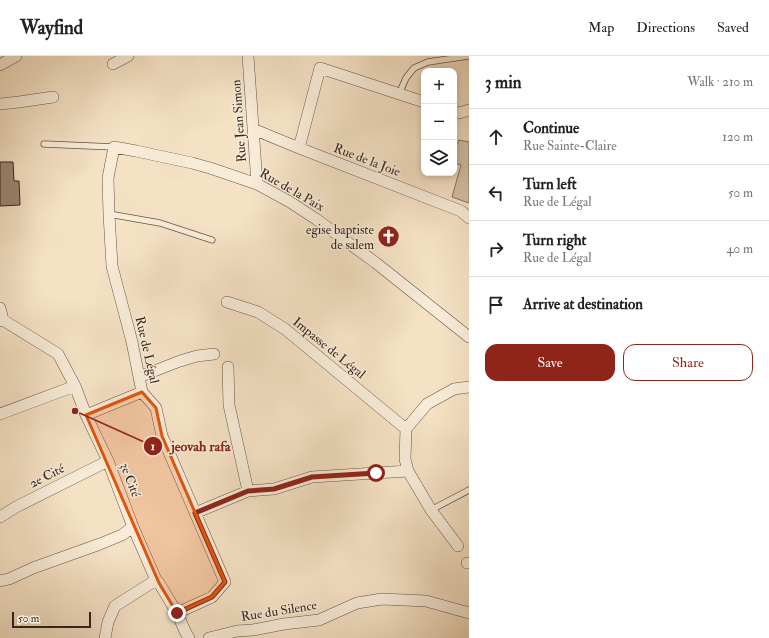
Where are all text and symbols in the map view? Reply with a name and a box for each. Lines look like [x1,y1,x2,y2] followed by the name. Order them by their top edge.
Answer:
[20,16,83,40] text: Wayfind
[588,19,614,36] text: Map
[636,19,695,36] text: Directions
[717,19,749,36] text: Saved
[421,68,457,176] map controls
[421,68,457,104] button: +
[485,72,522,93] text: 3 min
[687,74,753,90] text: Walk · 210 m
[228,79,250,163] street label: Rue Jean Simon
[421,104,457,140] button: −
[523,119,579,138] text: Continue
[485,126,507,148] icon: ahead
[722,129,753,145] text: 120 m
[523,138,617,154] text: Rue Sainte-Claire
[331,140,403,180] street label: Rue de la Joie
[421,140,457,176] button: layers
[257,165,327,215] street label: Rue de la Paix
[523,175,577,194] text: Turn left
[485,182,507,204] icon: left
[728,185,753,201] text: 50 m
[523,194,592,210] text: Rue de Légal
[306,222,375,253] place label: egise baptiste de salem
[376,224,402,250] church icon: egise baptiste de salem
[523,231,586,250] text: Turn right
[485,238,507,260] icon: right
[727,241,753,257] text: 40 m
[523,250,592,266] text: Rue de Légal
[485,294,507,316] icon: arrive
[523,295,643,314] text: Arrive at destination
[289,314,369,383] street label: Impasse de Légal
[131,315,163,386] street label: Rue de Légal
[485,344,615,381] button: Save
[623,344,753,381] button: Share
[143,433,238,459] callout: jeovah rafa
[168,438,232,455] text: jeovah rafa
[151,439,155,454] text: 1
[27,460,68,492] street label: 2e Cité
[116,461,144,500] street label: 3e Cité
[367,464,385,482] route start
[240,597,319,625] street label: Rue du Silence
[168,604,186,622] route end
[12,610,91,629] scale bar
[18,612,39,625] text: 50 m

